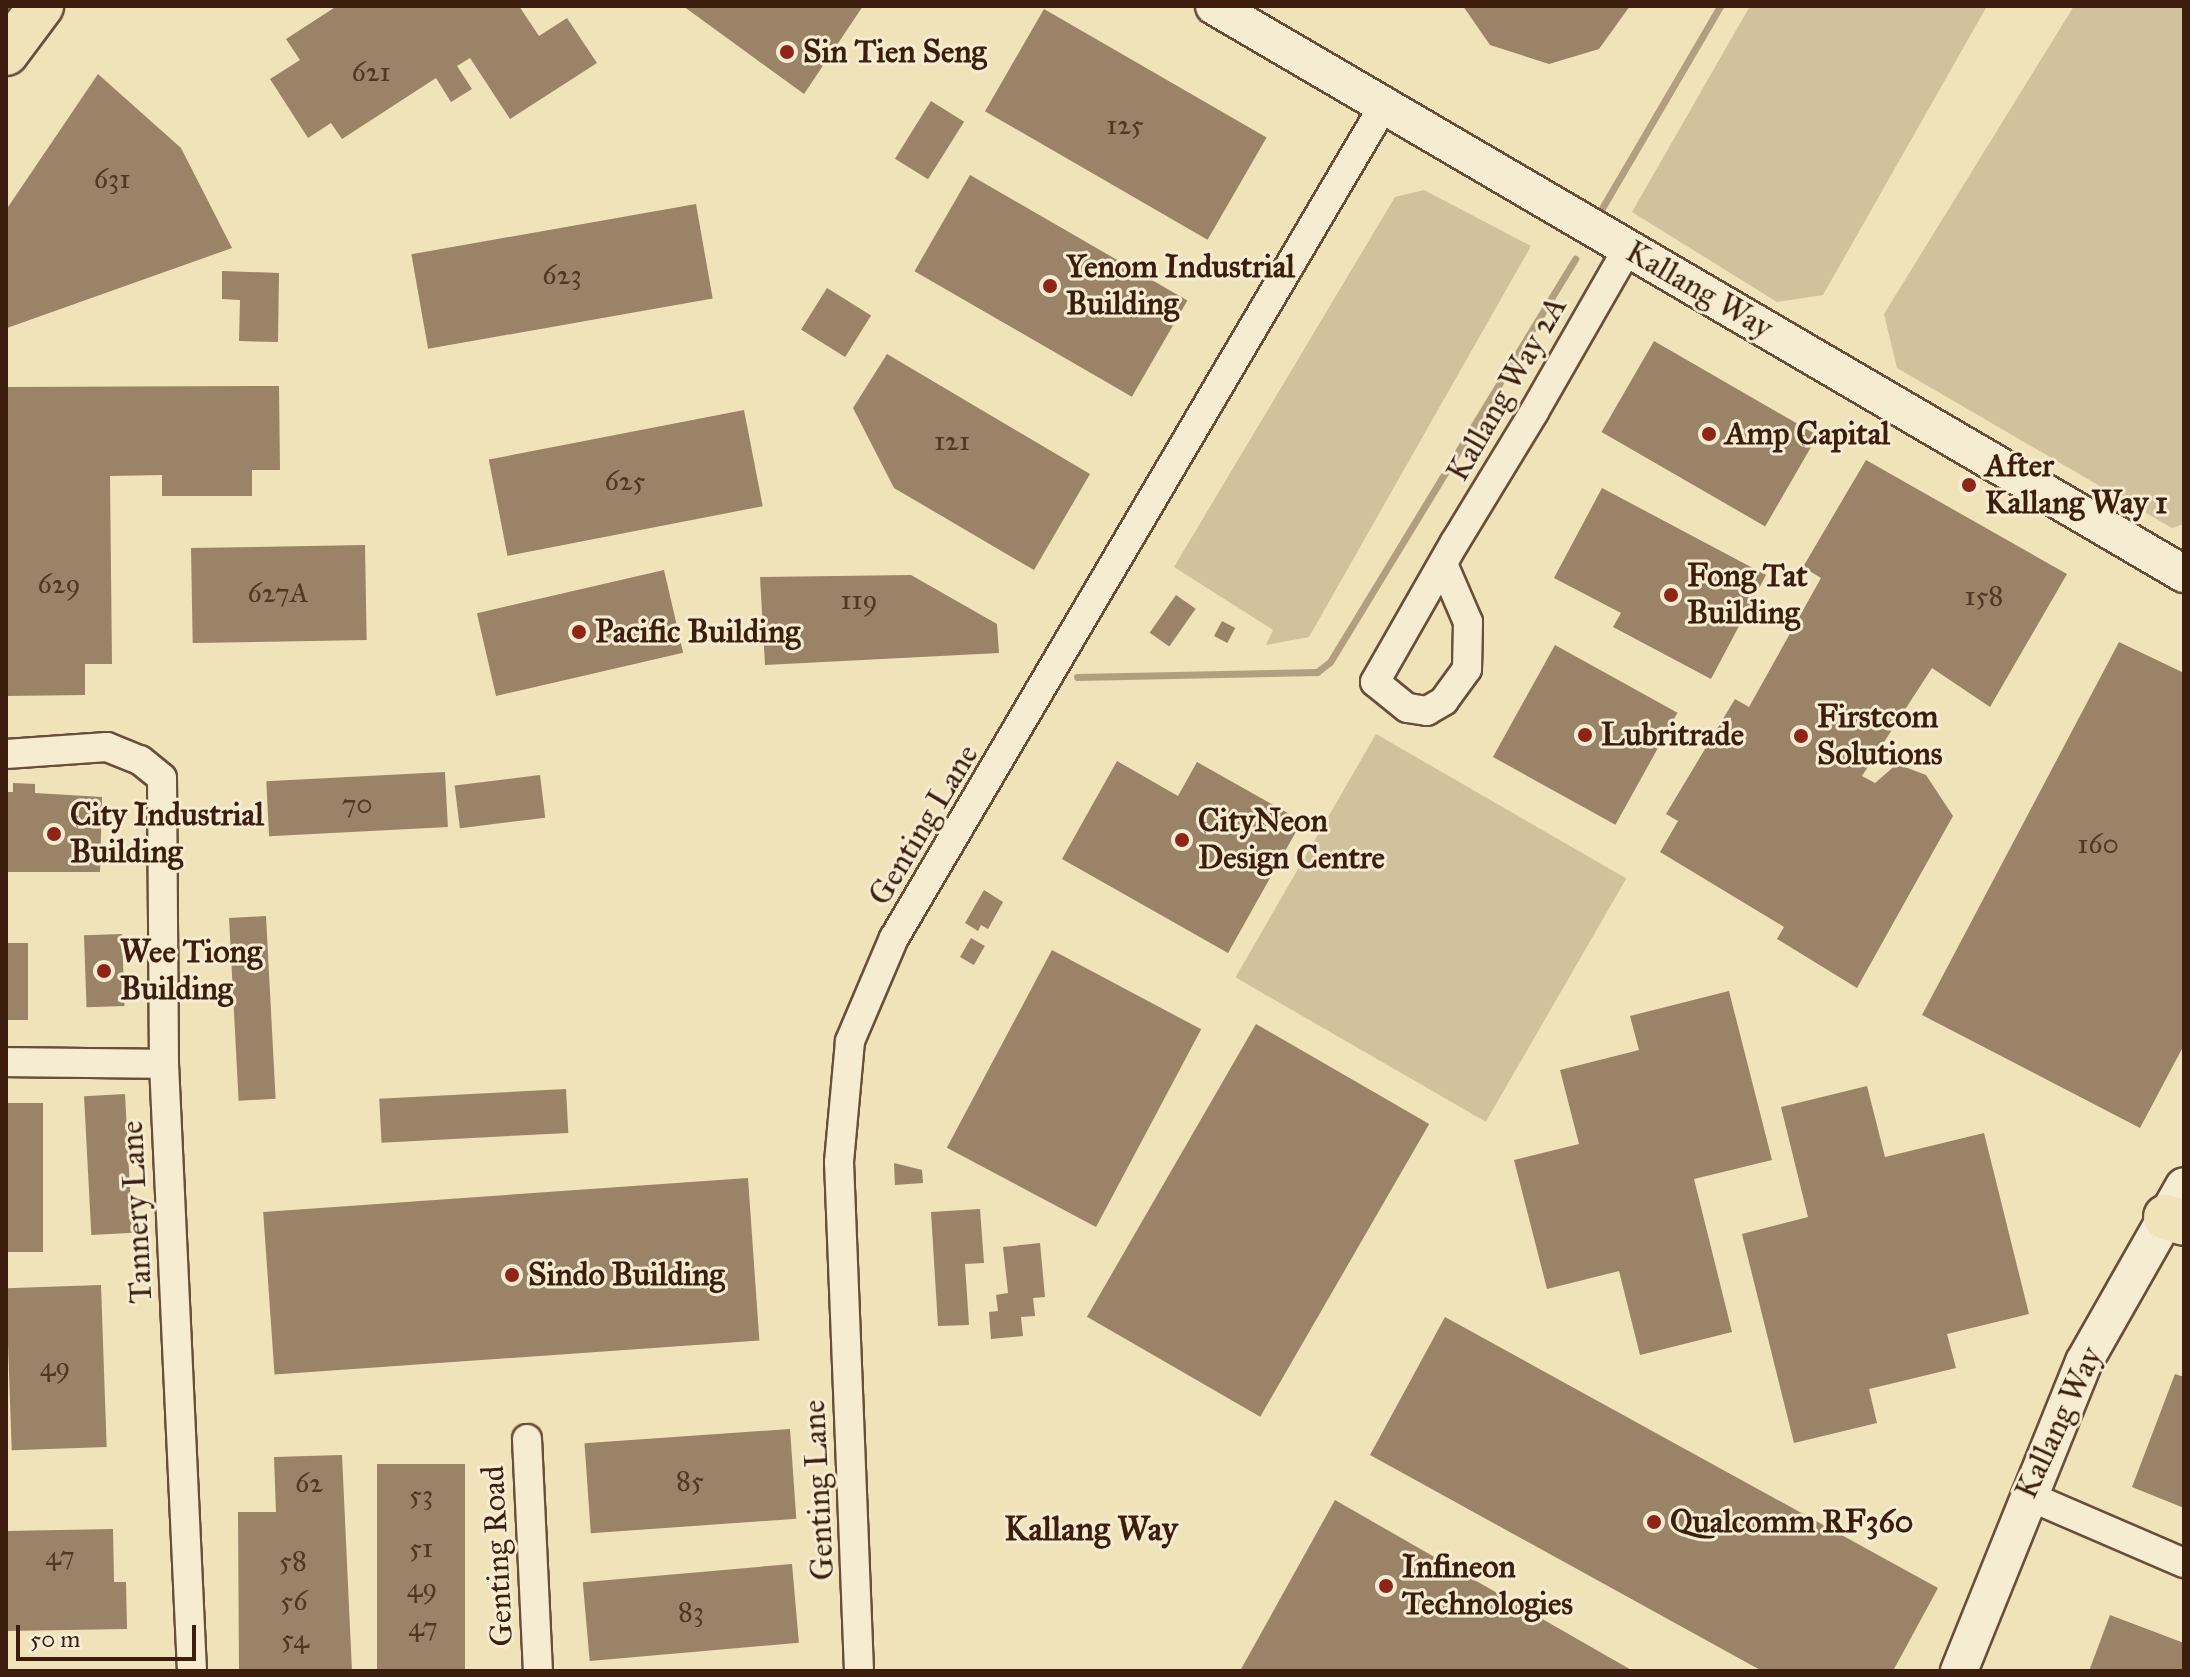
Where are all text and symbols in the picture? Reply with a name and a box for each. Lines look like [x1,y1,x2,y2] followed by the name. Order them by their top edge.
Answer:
[803,33,986,71] place label: Sin Tien Seng
[778,43,796,61] marker: Sin Tien Seng
[351,55,391,89] house number: 621
[1106,108,1144,142] house number: 125
[94,162,130,196] house number: 631
[1619,233,1779,347] street label: Kallang Way
[1066,249,1295,324] place label: Yenom Industrial Building
[542,258,582,292] house number: 623
[1041,277,1059,295] marker: Yenom Industrial Building
[1439,290,1575,488] street label: Kallang Way 2A
[1725,415,1890,453] place label: Amp Capital
[934,424,970,458] house number: 121
[1700,425,1718,443] marker: Amp Capital
[1985,448,2168,523] place label: After Kallang Way 1
[605,464,645,498] house number: 625
[1960,476,1978,494] marker: After Kallang Way 1
[1687,558,1808,633] place label: Fong Tat Building
[37,567,81,601] house number: 629
[247,576,309,610] house number: 627A
[1965,579,2003,613] house number: 158
[841,583,877,617] house number: 119
[1662,586,1680,604] marker: Fong Tat Building
[595,613,800,651] place label: Pacific Building
[570,623,588,641] marker: Pacific Building
[1817,699,1942,774] place label: Firstcom Solutions
[1601,716,1744,754] place label: Lubritrade
[1576,726,1594,744] marker: Lubritrade
[1792,727,1810,745] marker: Firstcom Solutions
[861,738,987,912] street label: Genting Lane
[341,787,373,821] house number: 70
[70,797,264,872] place label: City Industrial Building
[1198,803,1385,878] place label: CityNeon Design Centre
[45,825,63,843] marker: City Industrial Building
[2077,827,2119,861] house number: 160
[1173,831,1191,849] marker: CityNeon Design Centre
[120,934,262,1009] place label: Wee Tiong Building
[95,962,113,980] marker: Wee Tiong Building
[113,1120,161,1304] street label: Tannery Lane
[528,1256,724,1294] place label: Sindo Building
[503,1266,521,1284] marker: Sindo Building
[2007,1341,2111,1505] street label: Kallang Way
[40,1350,70,1384] house number: 49
[795,1399,843,1581] street label: Genting Lane
[474,1464,522,1648] street label: Genting Road
[676,1464,704,1498] house number: 85
[295,1466,323,1500] house number: 62
[409,1478,433,1512] house number: 53
[1670,1503,1913,1541] place label: Qualcomm RF360
[1004,1509,1178,1549] district label: Kallang Way
[1645,1513,1663,1531] marker: Qualcomm RF360
[409,1531,433,1565] house number: 51
[45,1539,75,1573] house number: 47
[279,1544,307,1578] house number: 58
[1402,1549,1573,1624] place label: Infineon Technologies
[407,1571,437,1605] house number: 49
[1377,1577,1395,1595] marker: Infineon Technologies
[280,1584,308,1618] house number: 56
[678,1595,704,1629] house number: 83
[20,1609,200,1659] scale bar
[408,1610,438,1644] house number: 47
[281,1622,309,1656] house number: 54
[30,1624,80,1654] text: 50 m

